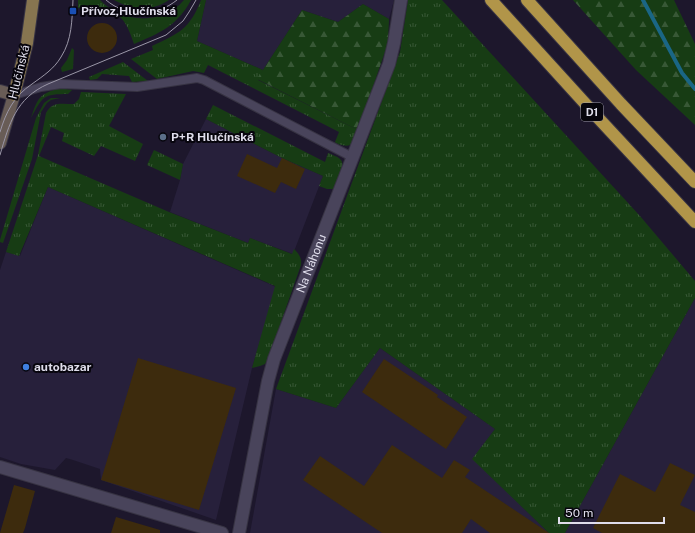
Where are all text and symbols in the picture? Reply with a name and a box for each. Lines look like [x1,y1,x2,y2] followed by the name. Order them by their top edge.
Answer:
[81,4,176,18] place label: Přívoz,Hlučínská
[68,6,78,16] marker: Přívoz,Hlučínská
[6,43,32,101] street label: Hlučínská
[581,103,603,121] road number: D1
[171,130,254,144] place label: P+R Hlučínská
[158,132,168,142] marker: P+R Hlučínská
[293,232,329,295] street label: Na Náhonu
[34,360,92,374] place label: autobazar
[21,362,31,372] marker: autobazar
[559,499,664,525] scale bar
[565,506,593,520] text: 50 m

